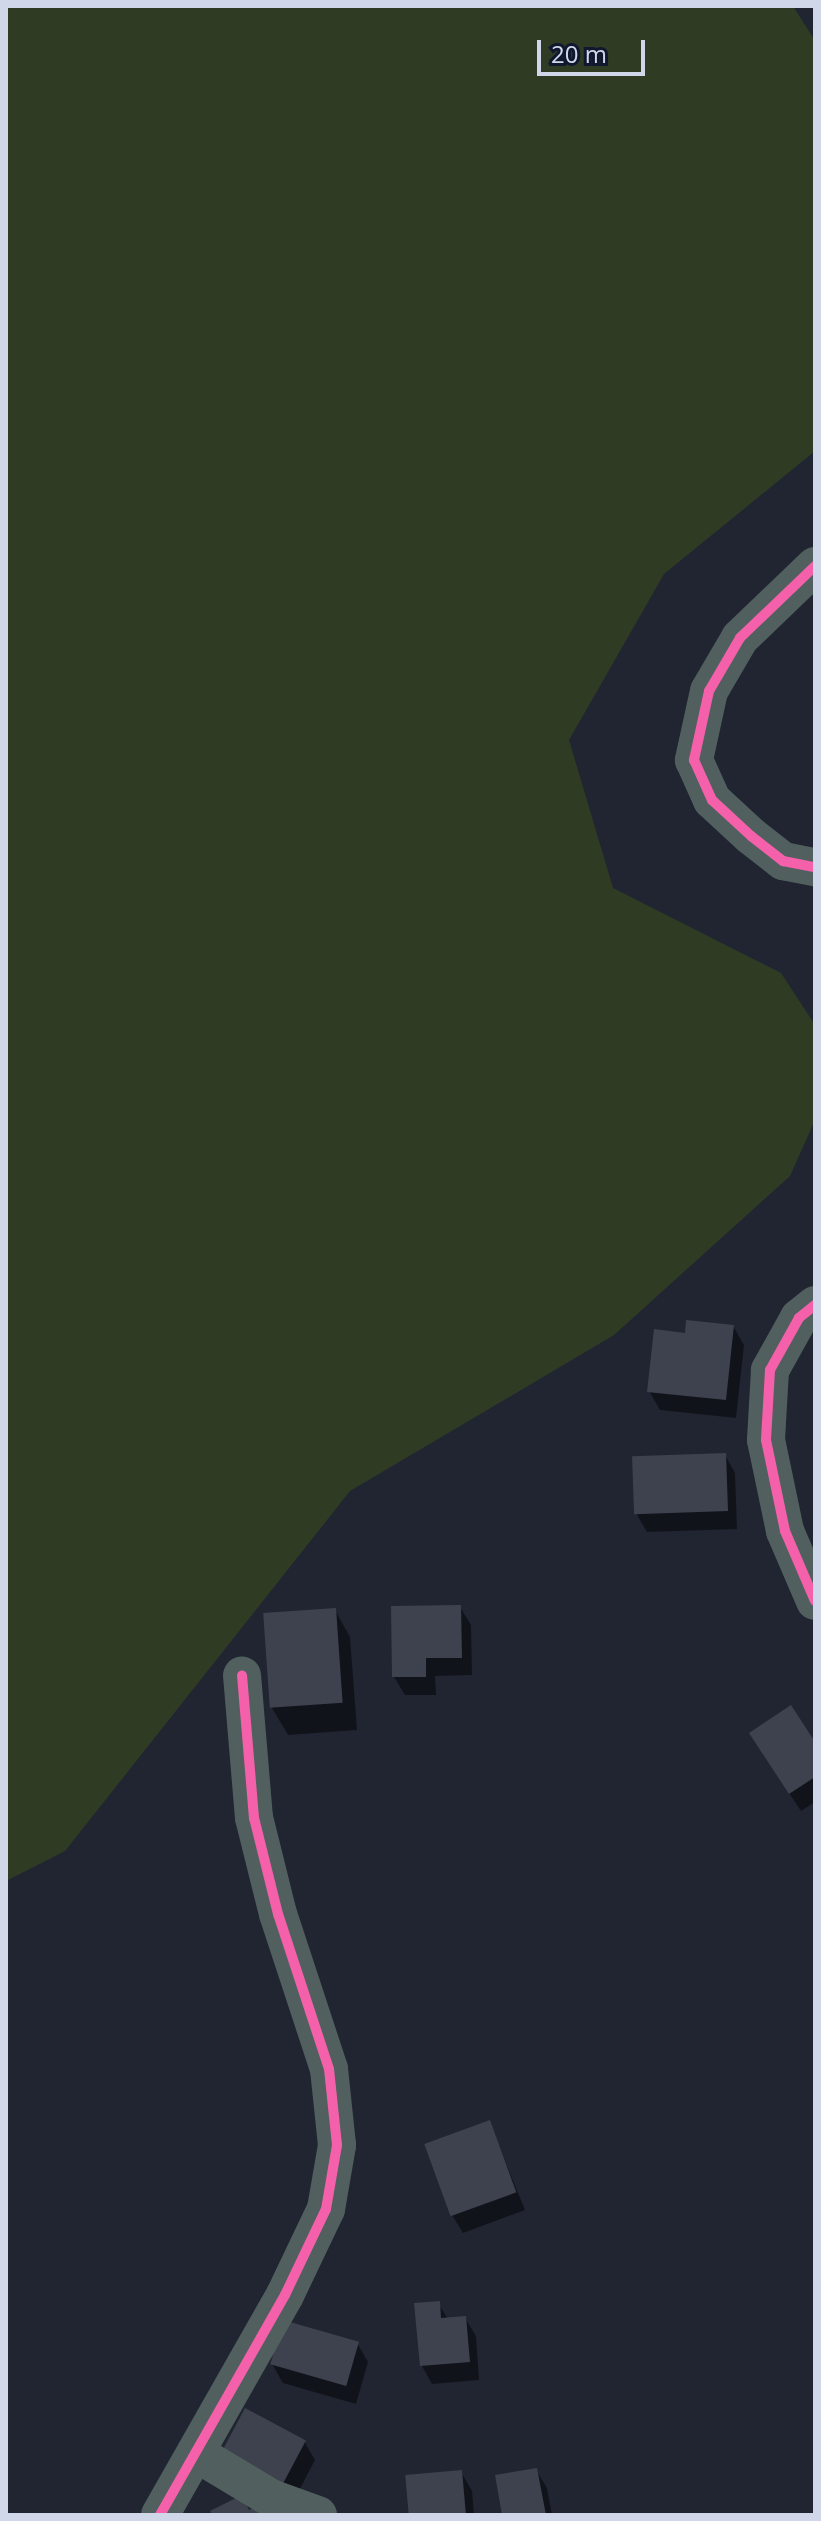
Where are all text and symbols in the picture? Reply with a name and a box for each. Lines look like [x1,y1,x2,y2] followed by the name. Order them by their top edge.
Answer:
[541,24,649,74] scale bar
[551,37,607,70] text: 20 m

